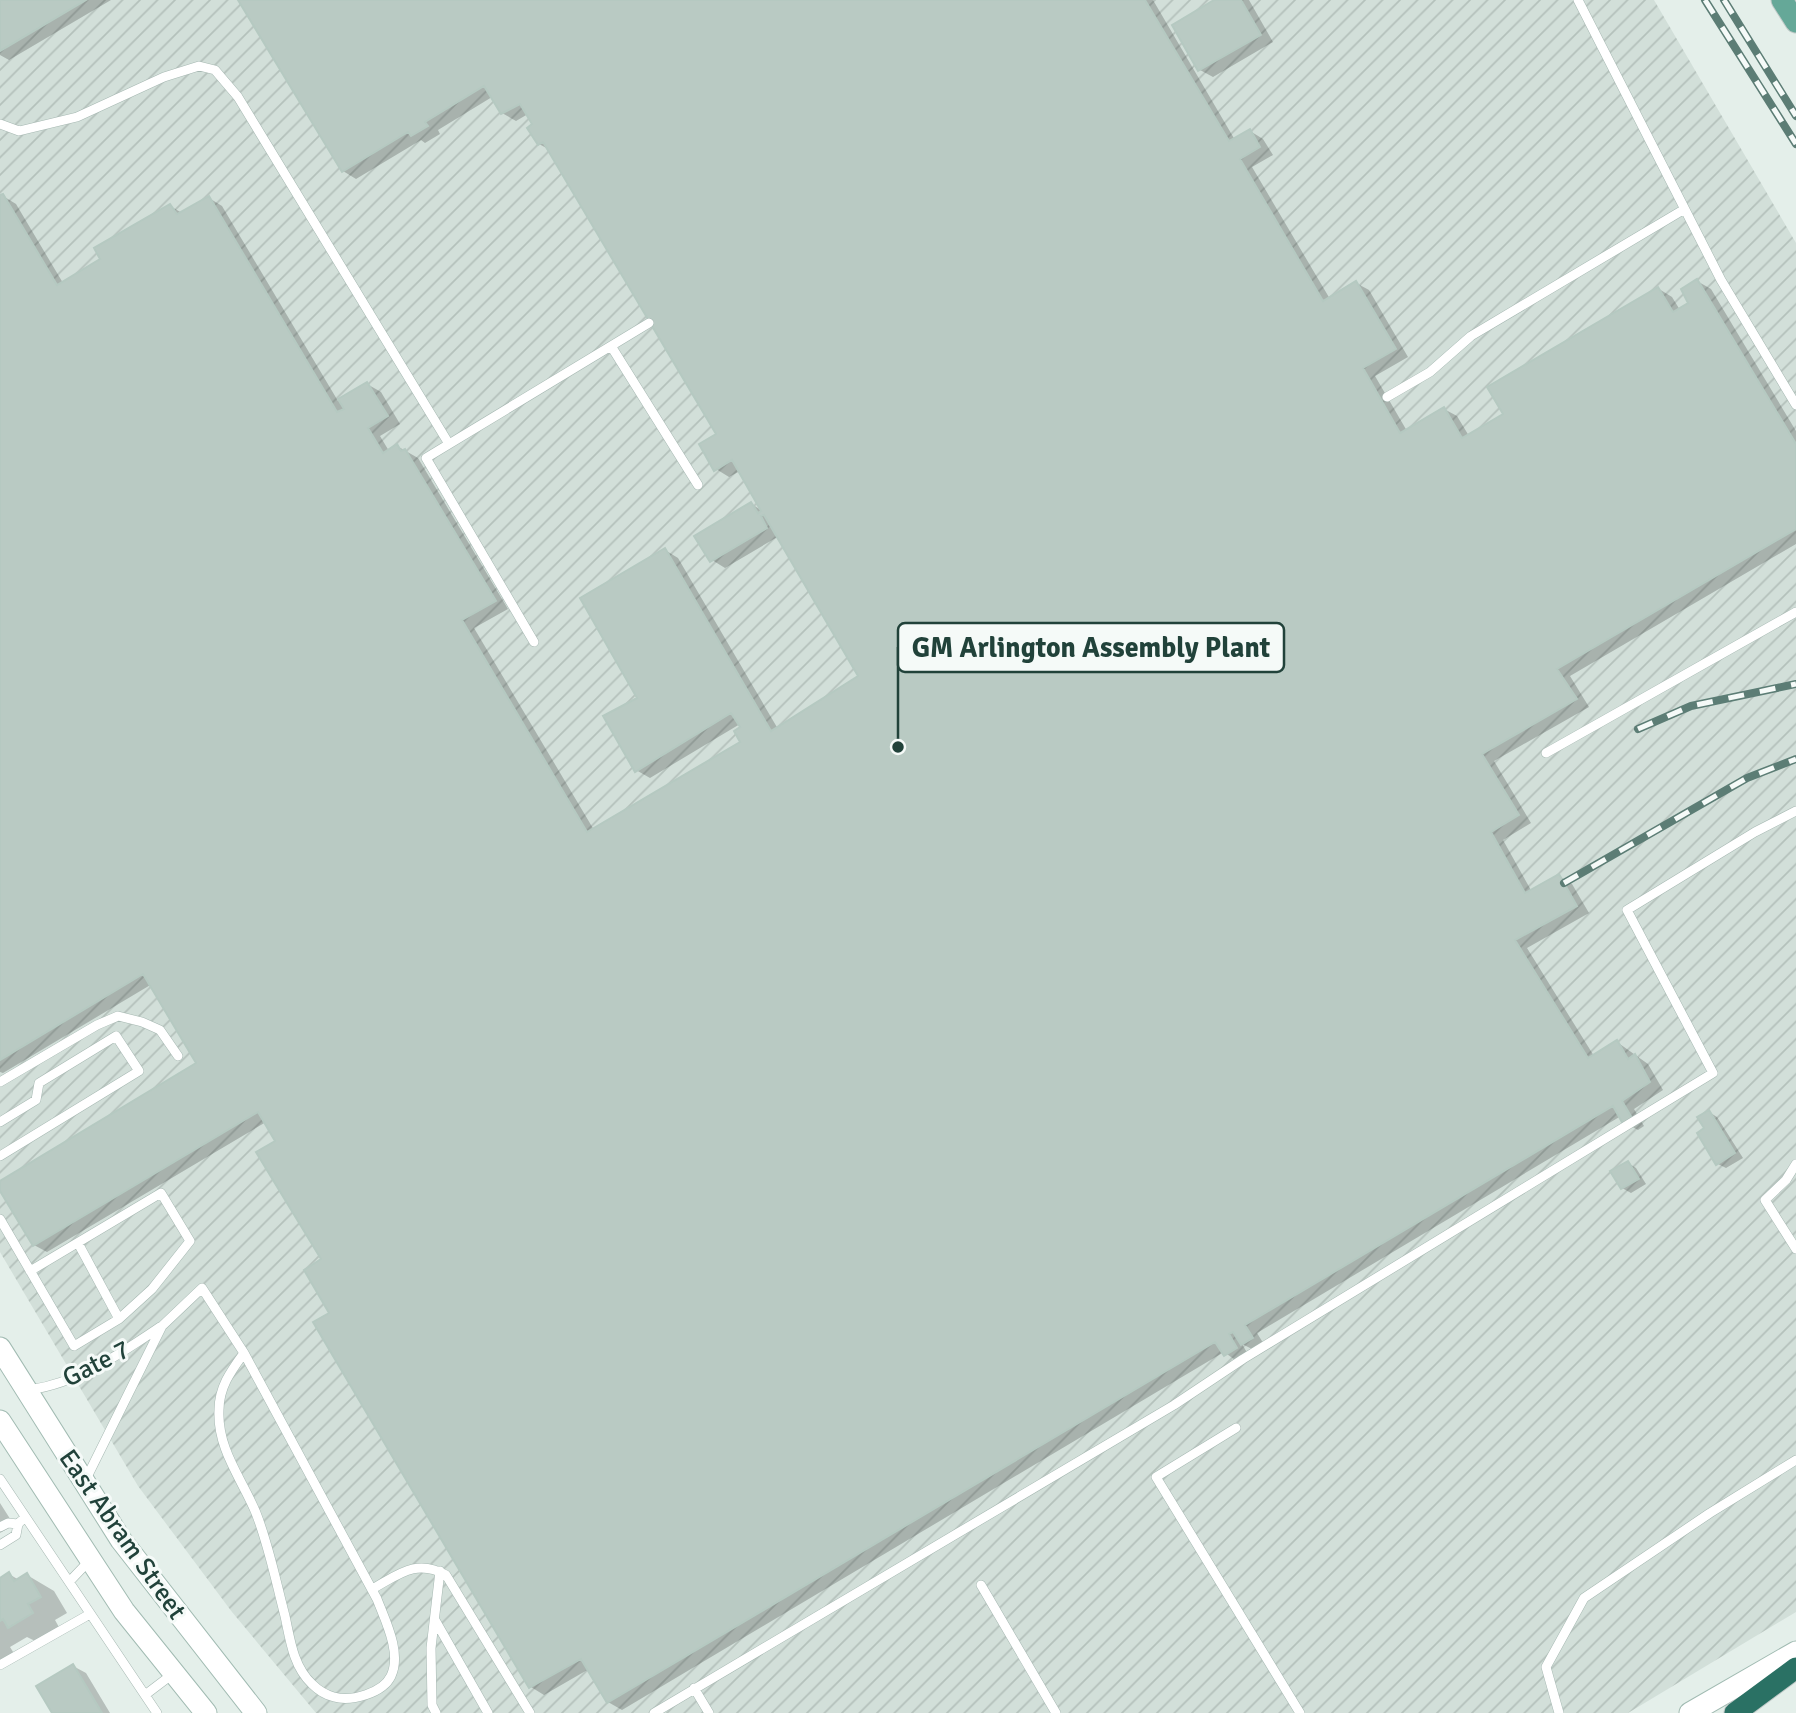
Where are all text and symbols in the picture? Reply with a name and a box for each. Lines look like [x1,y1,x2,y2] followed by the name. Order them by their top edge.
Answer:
[898,623,1284,672] callout: GM Arlington Assembly Plant
[912,631,1271,665] text: GM Arlington Assembly Plant
[57,1333,135,1394] street label: Gate 7
[52,1443,193,1626] street label: East Abram Street

